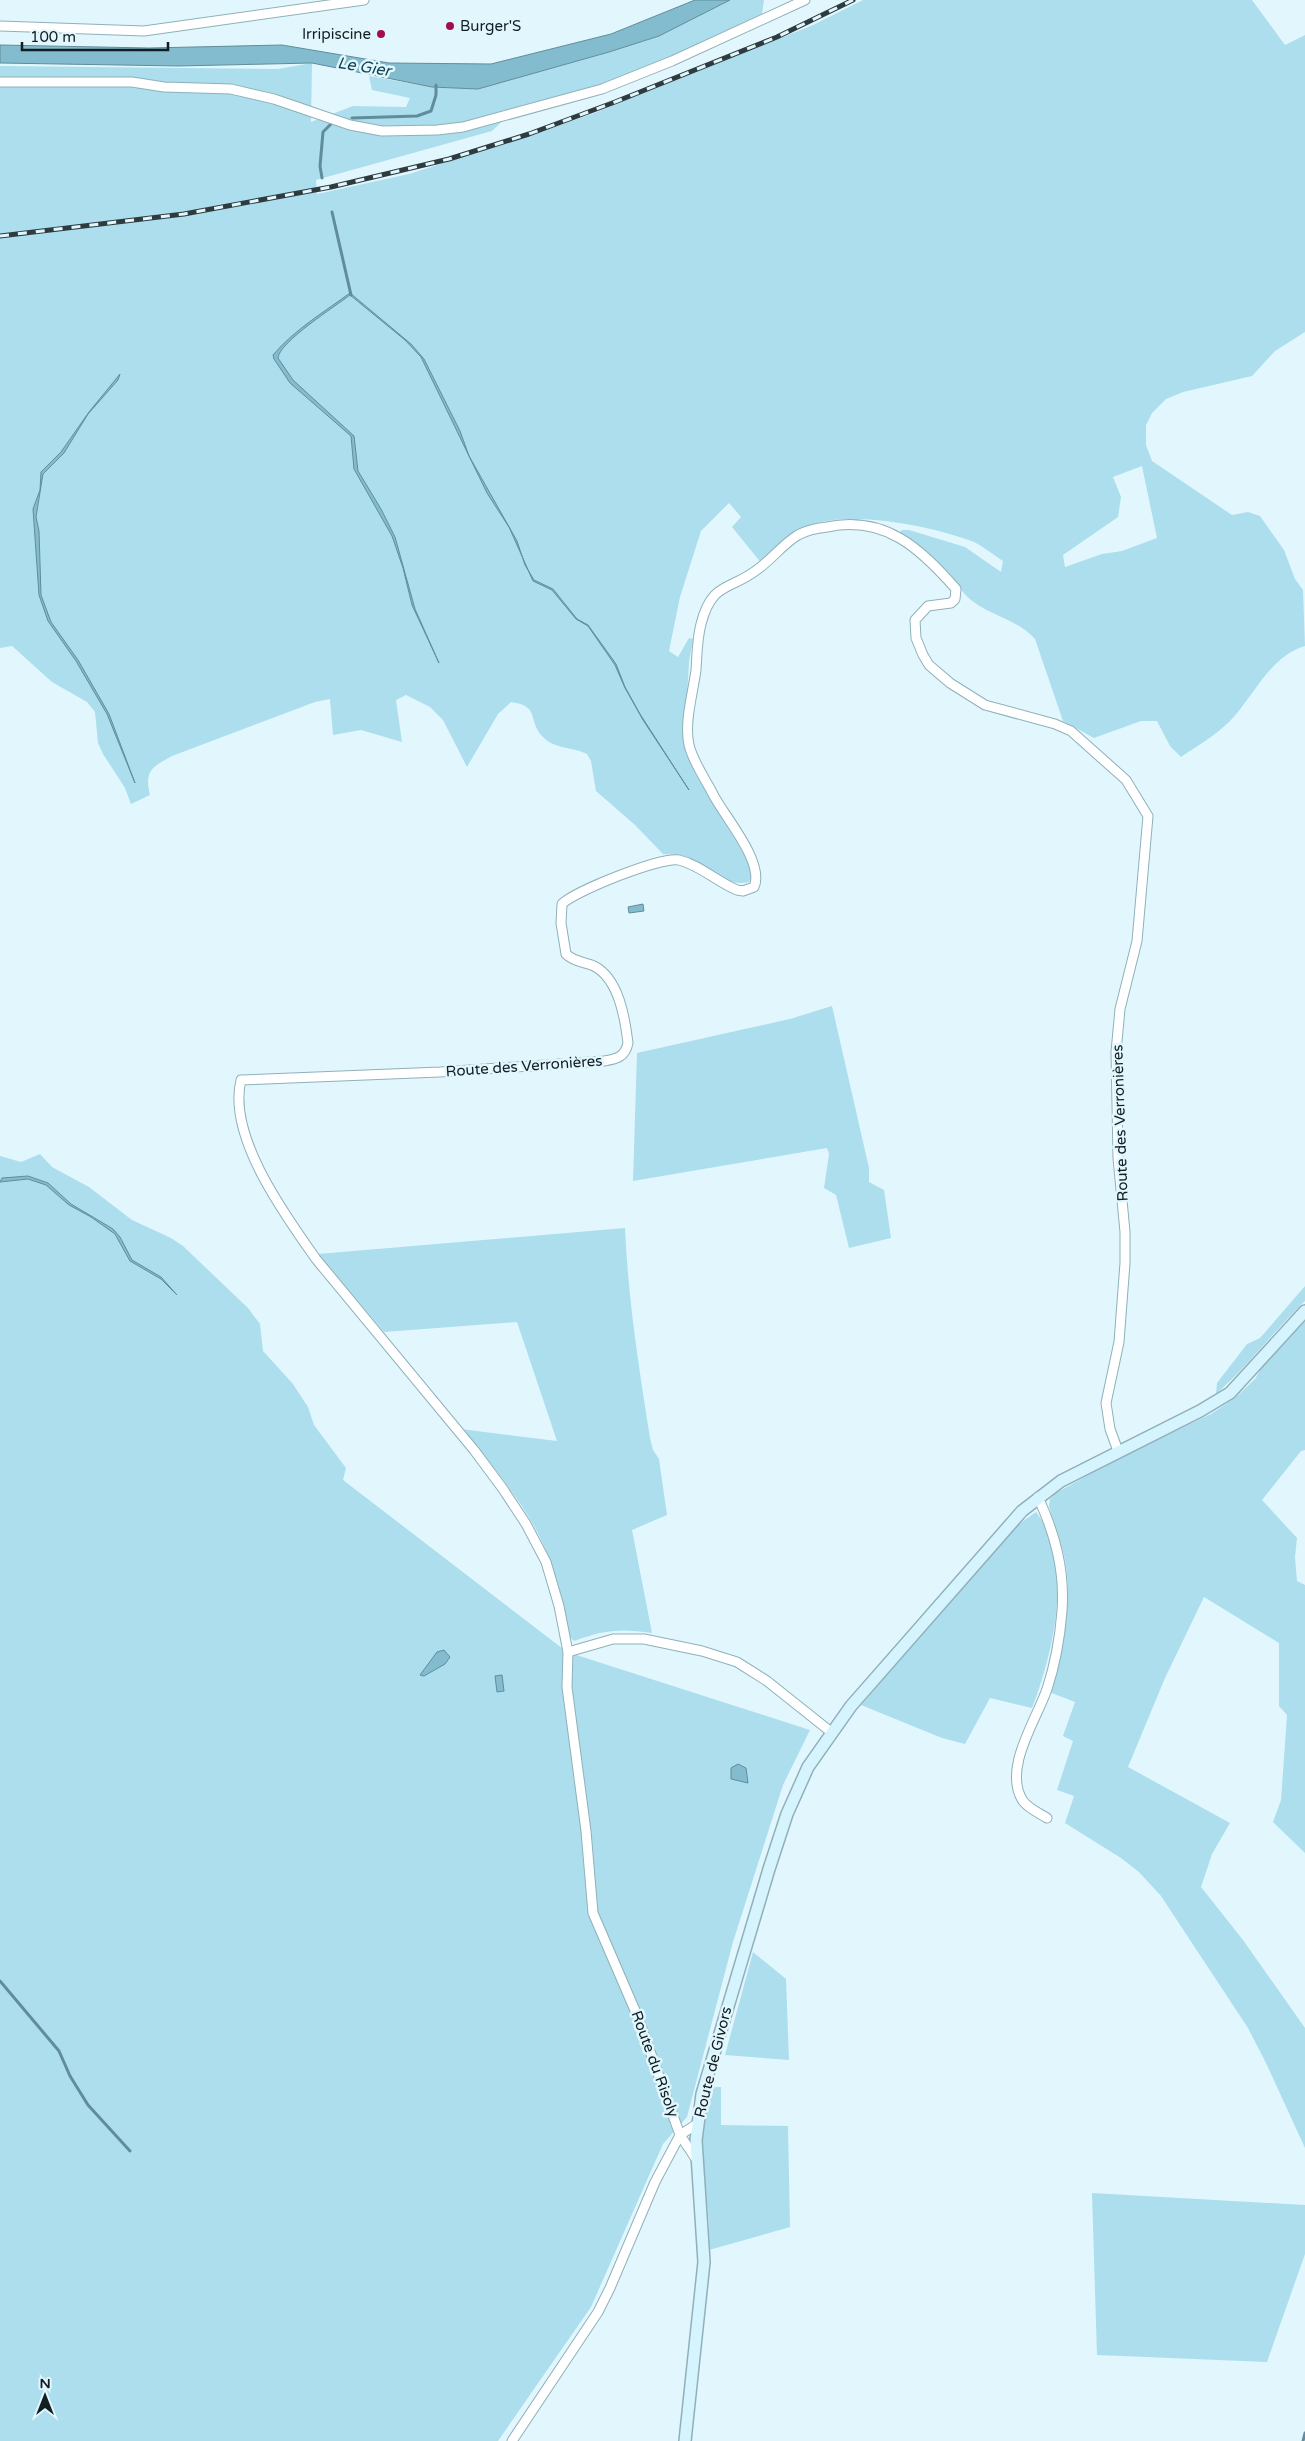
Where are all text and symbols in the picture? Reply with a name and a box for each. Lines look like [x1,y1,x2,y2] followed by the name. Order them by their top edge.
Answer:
[460,17,521,35] place label: Burger'S
[22,20,169,52] scale bar
[444,20,456,32] marker: Burger'S
[302,25,371,43] place label: Irripiscine
[30,28,76,46] text: 100 m
[375,28,387,40] marker: Irripiscine
[336,53,394,81] water label: Le Gier
[1108,1044,1132,1202] street label: Route des Verronières
[445,1052,603,1080] street label: Route des Verronières
[691,2005,735,2119] street label: Route de Givors
[627,2008,683,2120] street label: Route du Risoly
[20,2371,70,2421] north arrow
[39,2375,51,2392] text: N

